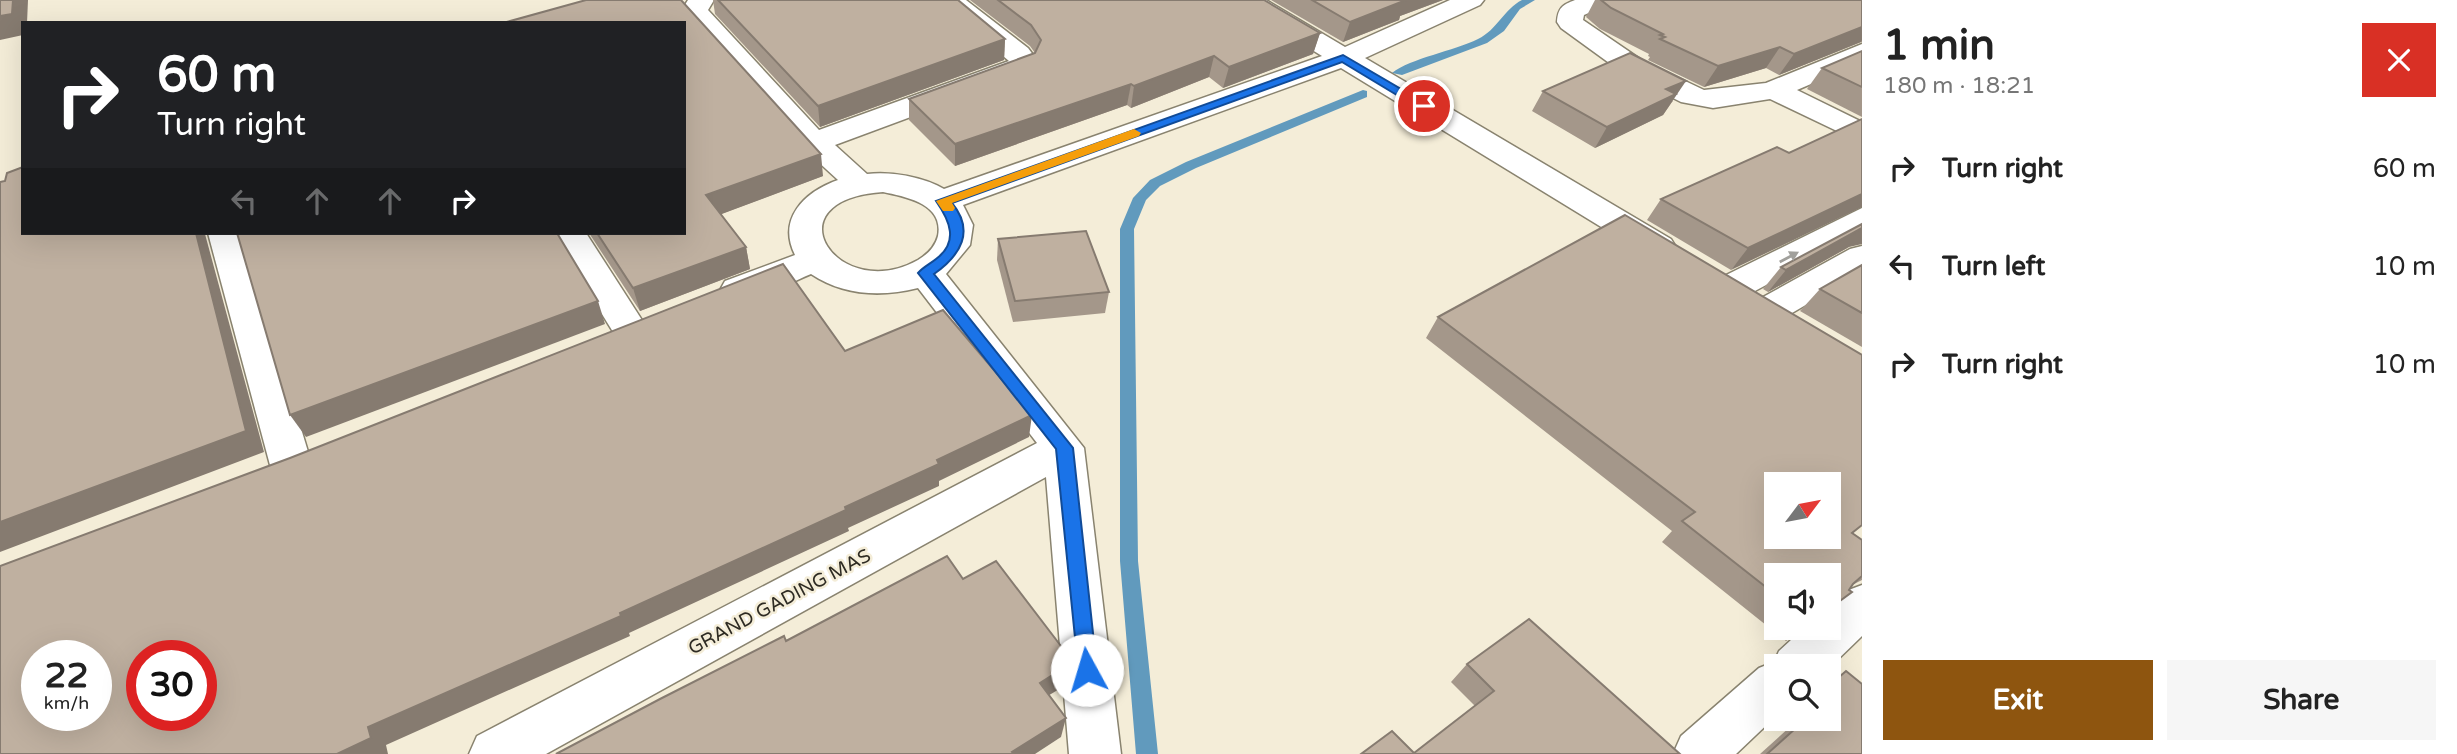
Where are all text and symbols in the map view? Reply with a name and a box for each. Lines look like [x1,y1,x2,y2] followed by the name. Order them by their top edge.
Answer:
[1883,20,1995,71] text: 1 min
[2362,23,2436,97] button: close
[157,46,276,105] text: 60 m
[42,49,133,140] icon: right
[1883,72,2035,100] text: 180 m · 18:21
[1394,76,1454,136] pin
[1405,87,1443,125] icon: arrive
[157,106,306,144] text: Turn right
[1883,149,1921,187] icon: right
[1942,153,2063,184] text: Turn right
[2373,153,2436,184] text: 60 m
[225,182,263,220] icon: left
[298,182,336,220] icon: ahead
[371,182,409,220] icon: ahead
[444,182,482,220] icon: right
[1883,247,1921,285] icon: left
[1779,251,1799,263] one-way arrow
[1942,251,2045,282] text: Turn left
[2373,251,2436,282] text: 10 m
[1883,345,1921,383] icon: right
[1942,349,2063,380] text: Turn right
[2373,349,2436,380] text: 10 m
[1764,472,1841,550] north arrow
[1764,472,1841,731] map controls
[684,544,875,659] street label: GRAND GADING MAS
[1764,563,1841,640] button: sound
[1050,633,1124,707] position arrow
[126,640,217,731] speed limit sign: 30
[1764,654,1841,731] button: search
[45,655,88,697] text: 22
[1883,660,2153,740] button: Exit
[2167,660,2436,740] button: Share
[44,692,89,714] text: km/h

